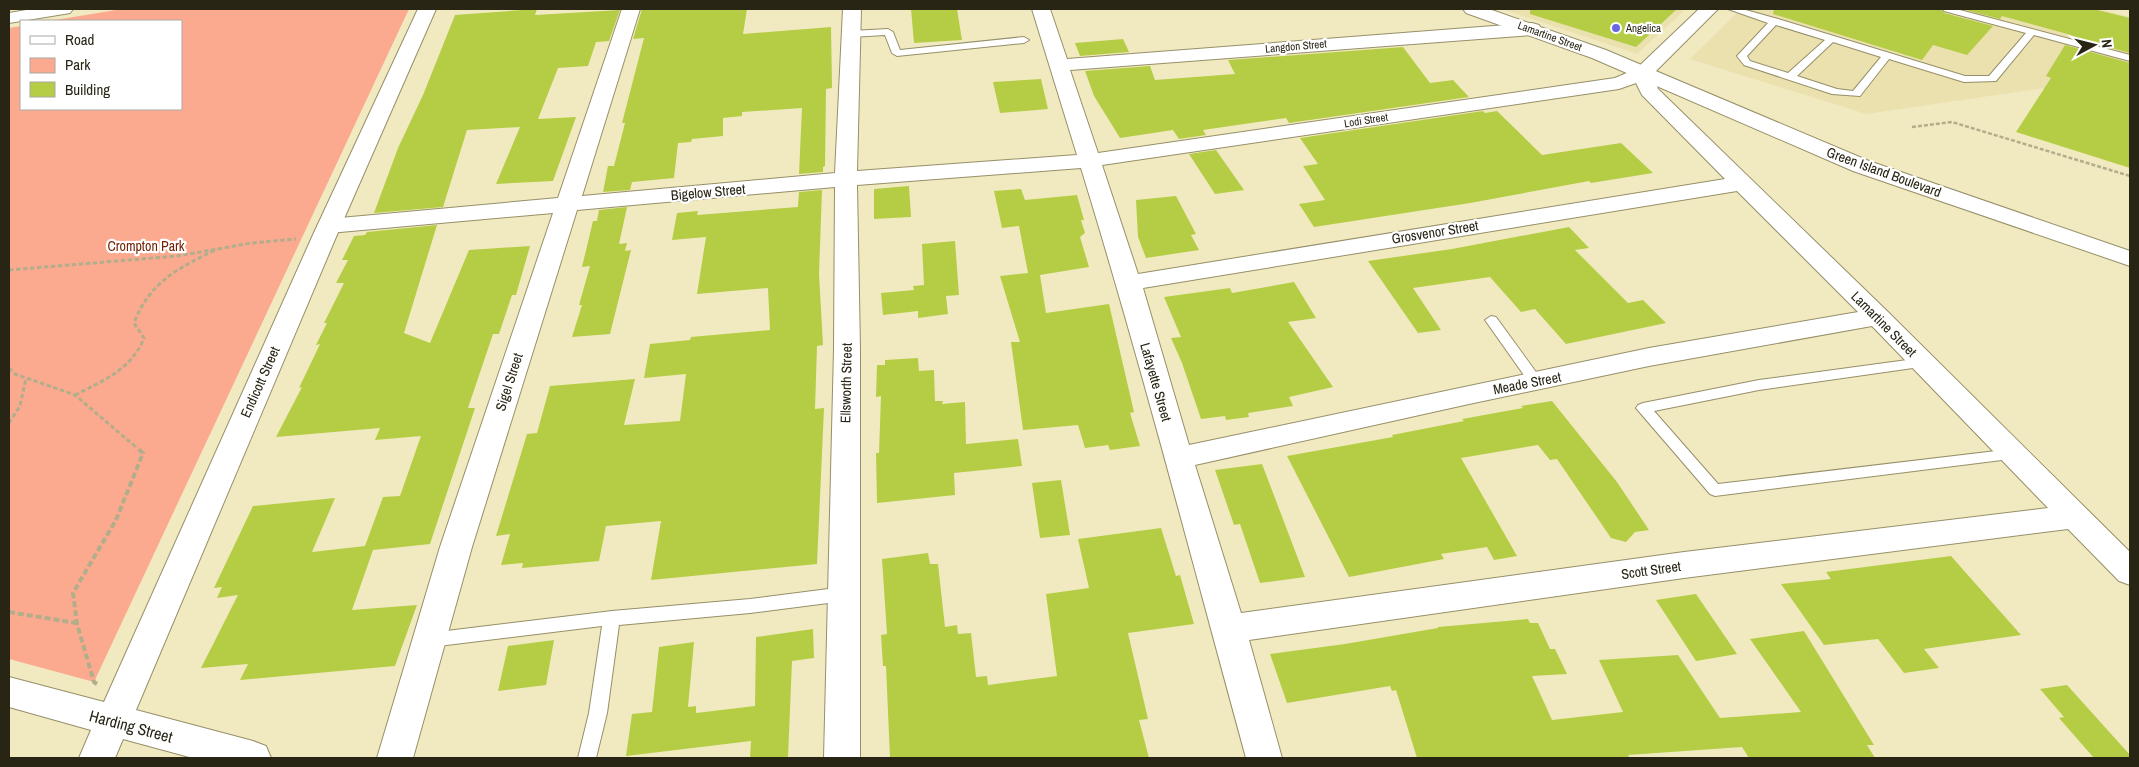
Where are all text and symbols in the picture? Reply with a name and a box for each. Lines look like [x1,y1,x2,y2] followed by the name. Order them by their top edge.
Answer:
[1516,18,1584,54] street label: Lamartine Street
[20,20,182,110] legend
[2069,20,2119,70] north arrow
[1625,21,1661,35] place label: Angelica
[1610,22,1622,34] marker: Angelica
[65,29,94,50] text: Road
[1265,36,1328,56] street label: Langdon Street
[2097,38,2116,49] text: N
[65,54,91,75] text: Park
[65,79,110,100] text: Building
[1343,110,1389,130] street label: Lodi Street
[1824,143,1944,201] street label: Green Island Boulevard
[670,180,746,204] street label: Bigelow Street
[1390,216,1480,248] street label: Grosvenor Street
[107,237,185,255] park label: Crompton Park
[1847,287,1921,361] street label: Lamartine Street
[1136,341,1176,423] street label: Lafayette Street
[836,343,856,423] street label: Ellsworth Street
[236,344,284,420] street label: Endicott Street
[491,351,527,413] street label: Sigel Street
[1491,368,1563,398] street label: Meade Street
[1620,557,1682,583] street label: Scott Street
[87,704,175,748] street label: Harding Street

